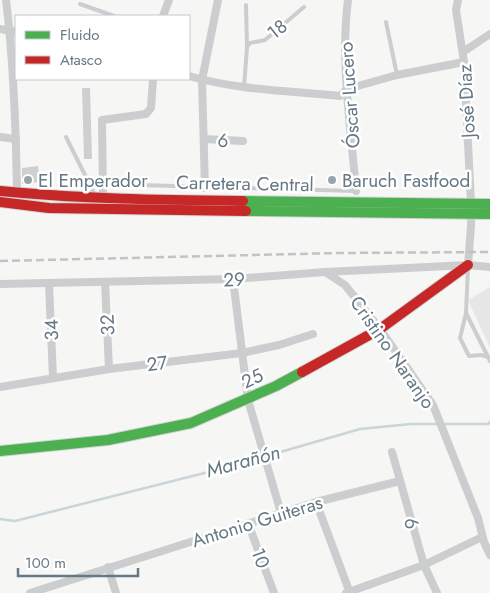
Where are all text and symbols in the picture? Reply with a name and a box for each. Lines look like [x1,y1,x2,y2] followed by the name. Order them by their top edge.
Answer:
[262,13,293,46] street label: 18
[15,15,190,80] legend
[60,24,99,46] text: Fluido
[332,41,367,149] street label: Óscar Lucero
[60,49,102,71] text: Atasco
[451,63,482,142] street label: José Díaz
[217,127,229,154] street label: 6
[38,167,148,194] place label: El Emperador
[342,167,470,194] place label: Baruch Fastfood
[176,169,314,198] street label: Carretera Central
[22,174,34,186] marker: El Emperador
[326,174,338,186] marker: Baruch Fastfood
[223,266,245,293] street label: 29
[344,290,442,414] street label: Cristino Naranjo
[93,314,122,336] street label: 32
[38,319,65,341] street label: 34
[145,349,169,378] street label: 27
[237,362,268,395] street label: 25
[203,438,283,485] water label: Marañón
[188,489,326,554] street label: Antonio Guiteras
[397,514,426,532] street label: 6
[244,544,277,572] street label: 10
[18,546,138,578] scale bar
[25,552,66,574] text: 100 m

